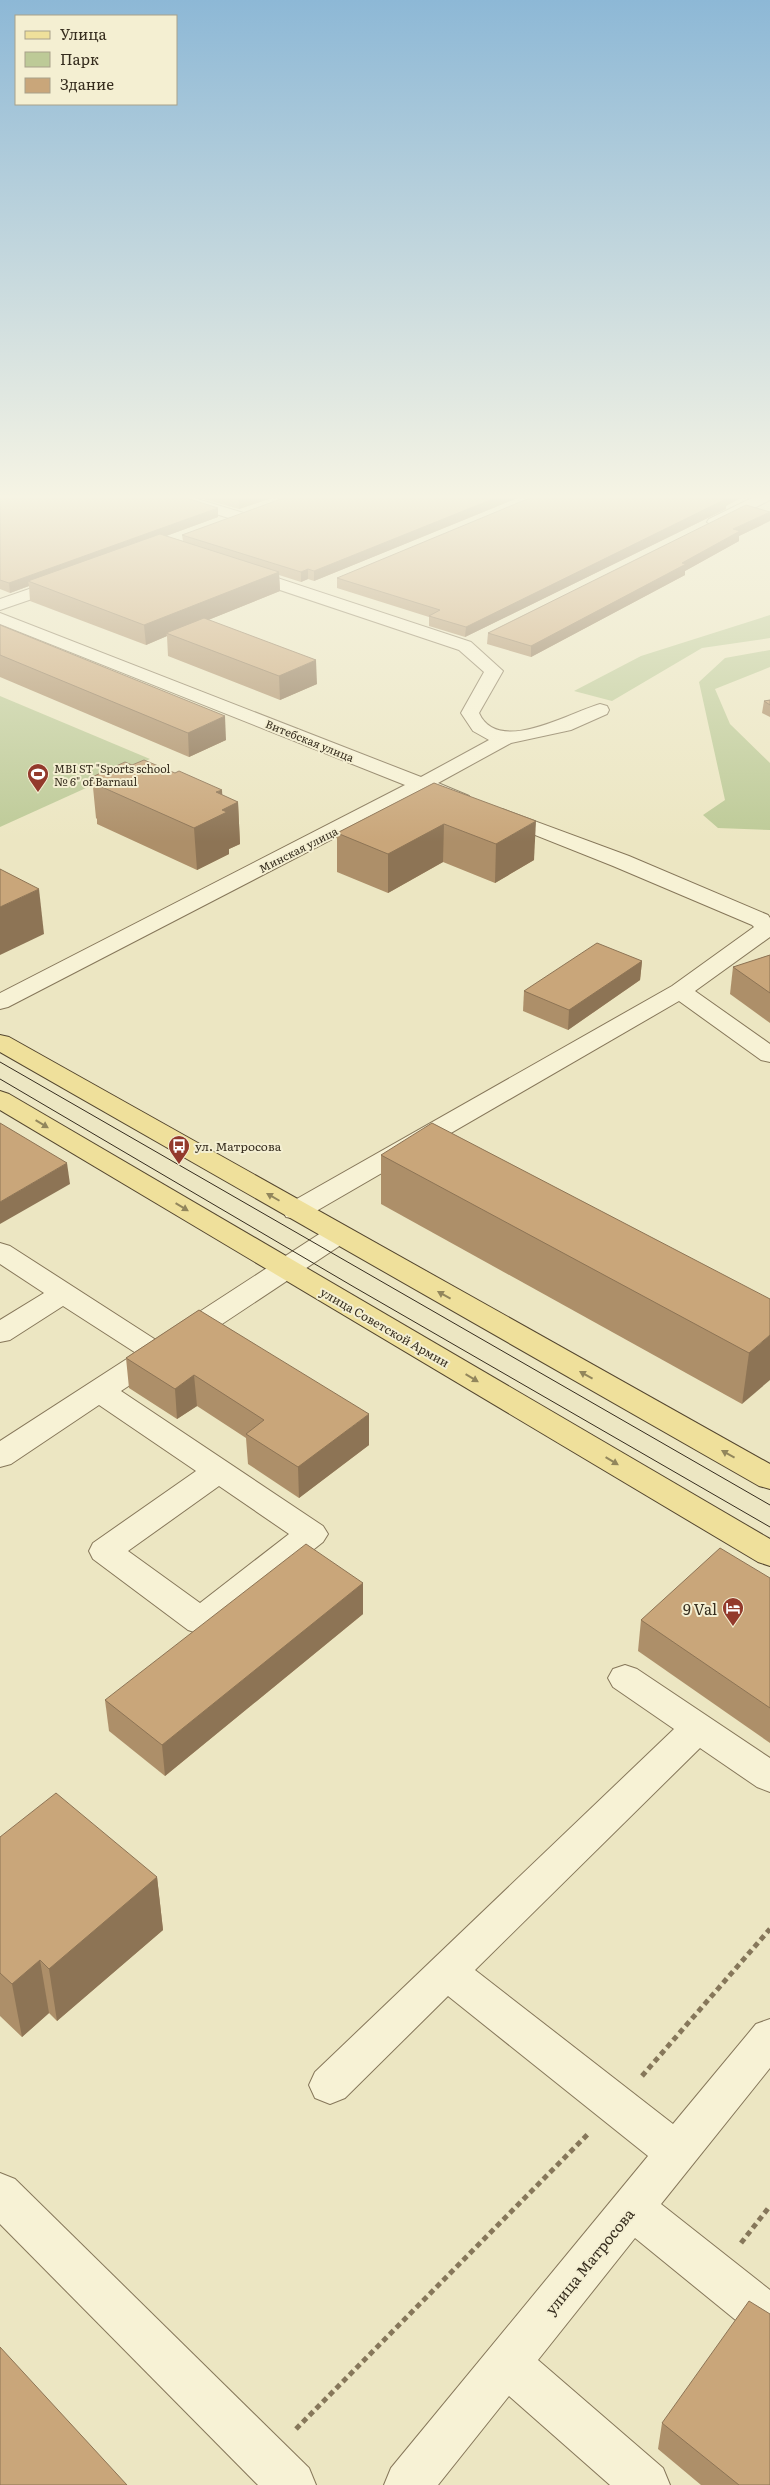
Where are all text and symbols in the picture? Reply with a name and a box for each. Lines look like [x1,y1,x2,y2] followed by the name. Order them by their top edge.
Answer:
[15,15,178,105] legend
[60,22,108,45] text: Улица
[60,47,99,70] text: Парк
[60,72,114,95] text: Здание
[263,715,357,765] street label: Витебская улица
[54,760,171,789] place label: MBI ST "Sports school № 6" of Barnaul
[26,762,50,793] sports icon: MBI ST "Sports school № 6" of Barnaul
[256,822,340,876] street label: Минская улица
[35,1119,48,1128] one-way arrow
[167,1134,191,1165] bus stop icon: ул. Матросова
[195,1137,282,1155] place label: ул. Матросова
[266,1193,279,1202] one-way arrow
[175,1202,188,1211] one-way arrow
[317,1283,453,1371] street label: улица Советской Армии
[437,1291,452,1299] one-way arrow
[579,1370,593,1379] one-way arrow
[466,1374,479,1383] one-way arrow
[721,1450,734,1459] one-way arrow
[606,1456,619,1465] one-way arrow
[721,1596,745,1627] hotel icon: 9 Val
[683,1597,717,1620] place label: 9 Val
[539,2202,640,2319] street label: улица Матросова

